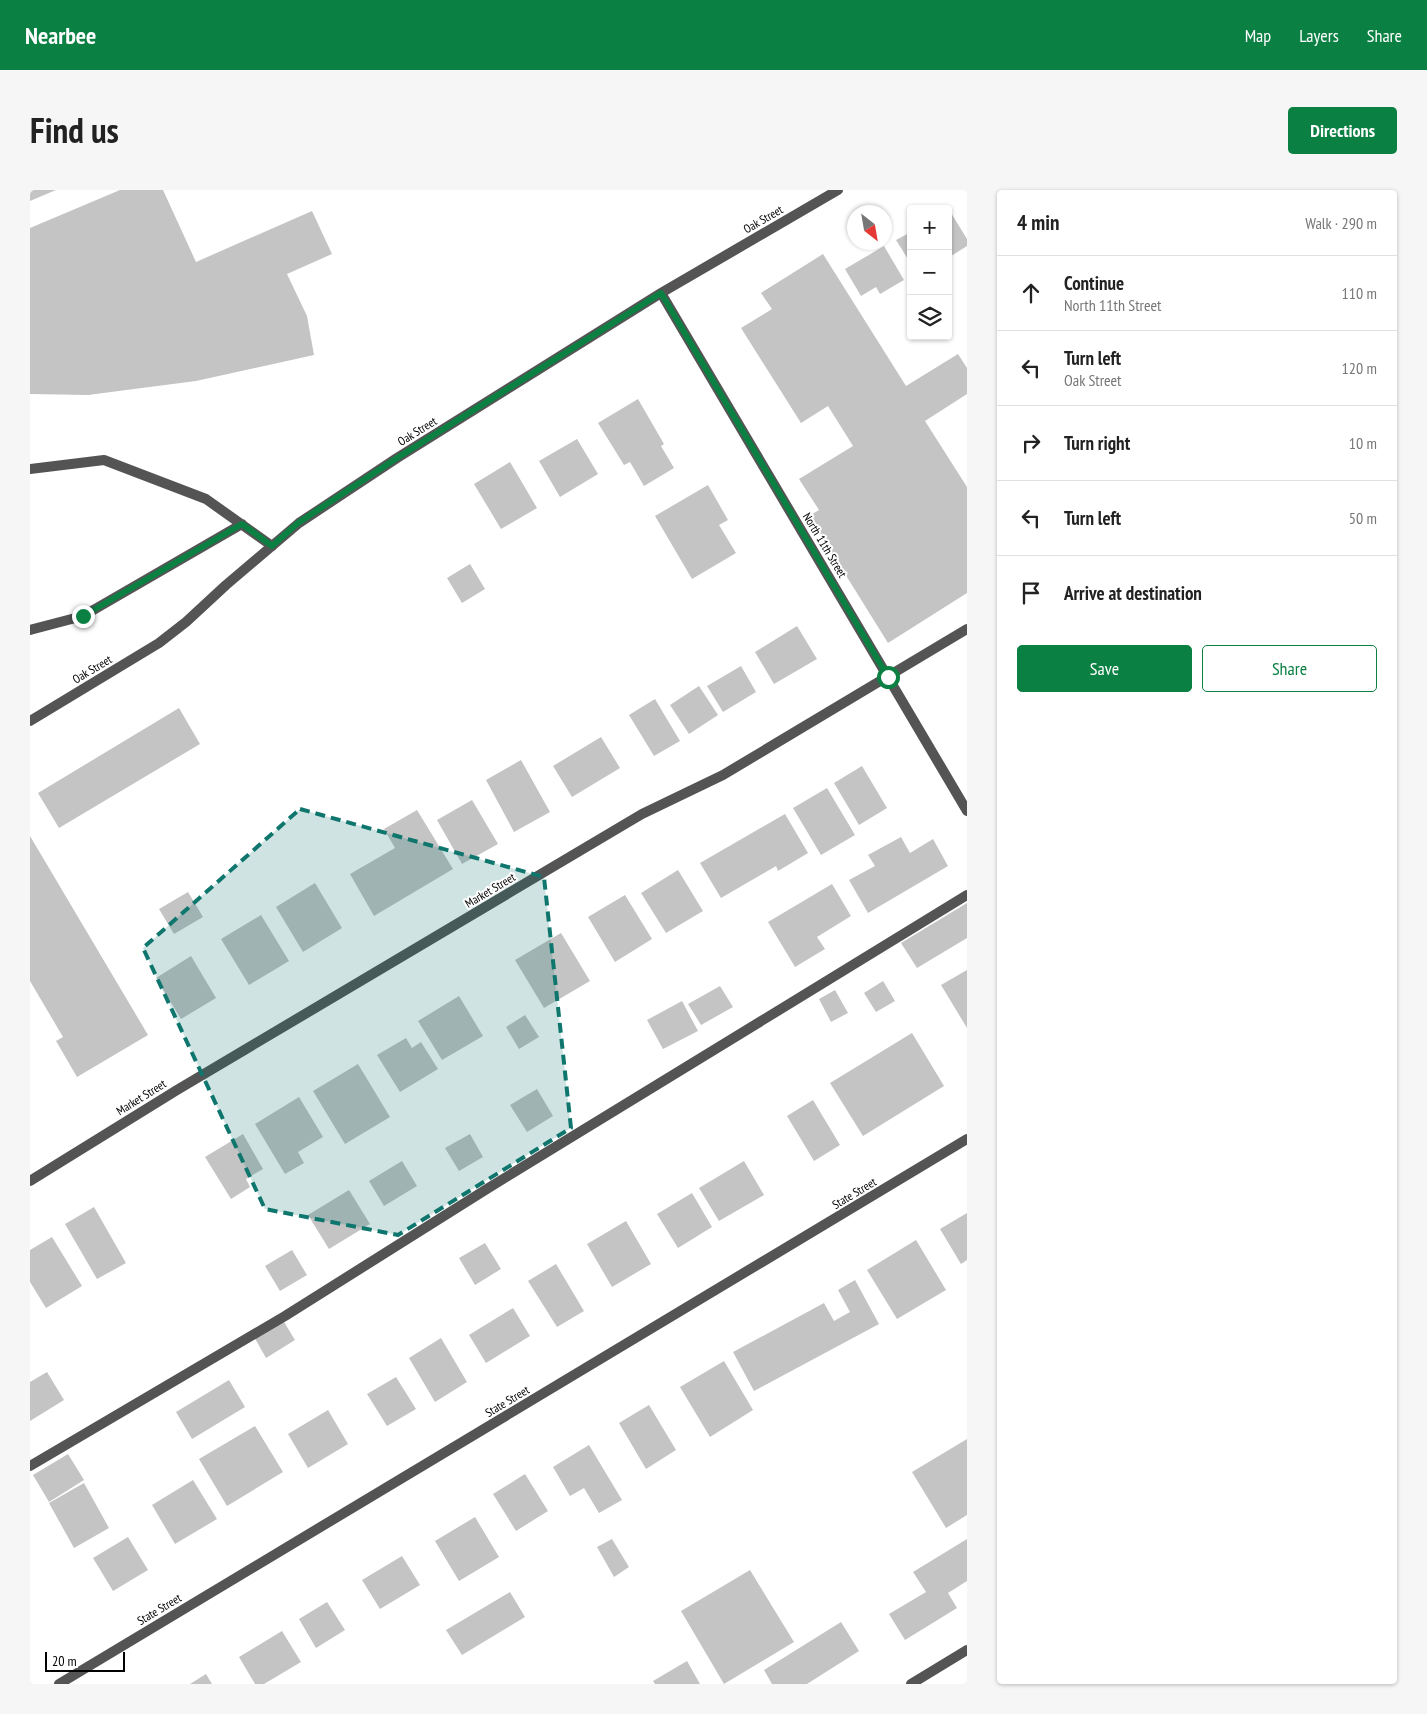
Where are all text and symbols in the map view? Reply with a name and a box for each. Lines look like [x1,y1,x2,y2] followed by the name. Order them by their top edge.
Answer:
[25,20,96,51] text: Nearbee
[1245,24,1271,47] text: Map
[1299,24,1339,47] text: Layers
[1367,24,1402,47] text: Share
[30,107,119,153] text: Find us
[1288,107,1397,154] button: Directions
[741,201,786,236] street label: Oak Street
[847,205,892,250] north arrow
[907,205,952,340] map controls
[907,205,952,250] button: +
[1017,209,1059,236] text: 4 min
[1305,213,1377,233] text: Walk · 290 m
[907,250,952,295] button: −
[1064,271,1124,295] text: Continue
[1017,279,1045,307] icon: ahead
[1342,283,1377,303] text: 110 m
[907,295,952,340] button: layers
[1064,295,1161,315] text: North 11th Street
[1064,346,1121,370] text: Turn left
[1017,354,1045,382] icon: left
[1342,358,1377,378] text: 120 m
[1064,370,1122,390] text: Oak Street
[395,413,440,449] street label: Oak Street
[1017,429,1045,457] icon: right
[1064,431,1130,455] text: Turn right
[1349,433,1377,453] text: 10 m
[1017,504,1045,532] icon: left
[1064,506,1121,530] text: Turn left
[1349,508,1377,528] text: 50 m
[800,510,851,581] street label: North 11th Street
[1017,579,1045,607] icon: arrive
[1064,581,1202,605] text: Arrive at destination
[72,605,95,628] route end
[1017,645,1192,692] button: Save
[1202,645,1377,692] button: Share
[70,651,115,687] street label: Oak Street
[877,666,900,689] route start
[462,869,518,911] street label: Market Street
[113,1075,169,1118] street label: Market Street
[829,1174,879,1212] street label: State Street
[482,1382,532,1420] street label: State Street
[134,1590,184,1628] street label: State Street
[45,1649,125,1672] scale bar
[52,1652,77,1670] text: 20 m

